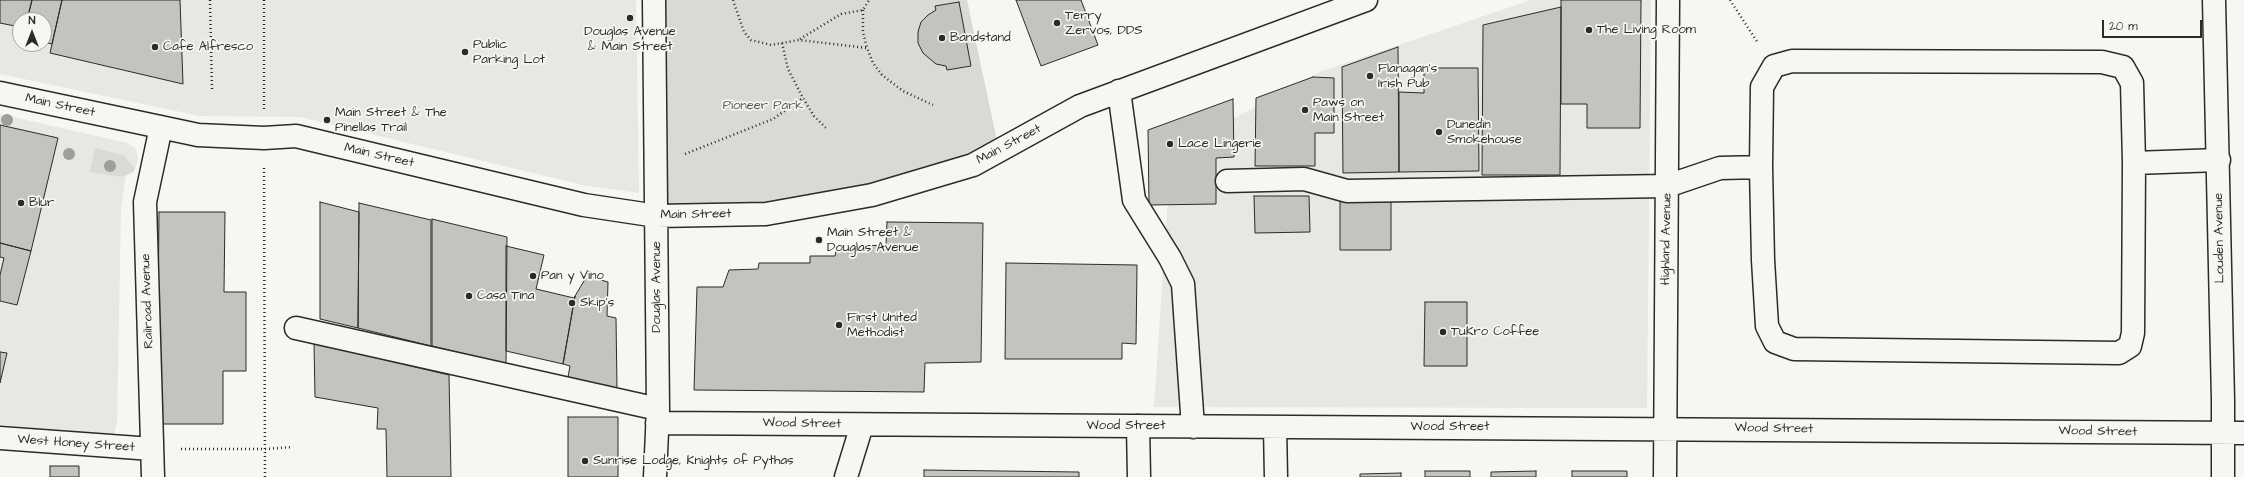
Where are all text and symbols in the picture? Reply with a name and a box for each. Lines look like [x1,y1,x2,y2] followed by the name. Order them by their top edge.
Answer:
[1065,8,1143,39] place label: Terry Zervos, DDS
[12,12,52,52] north arrow
[2104,12,2204,38] scale bar
[29,13,35,28] text: N
[625,13,635,23] marker: Douglas Avenue & Main Street
[1052,18,1062,28] marker: Terry Zervos, DDS
[2109,18,2138,35] text: 20 m
[1597,22,1696,38] place label: The Living Room
[584,24,676,55] place label: Douglas Avenue & Main Street
[1584,25,1594,35] marker: The Living Room
[950,30,1011,46] place label: Bandstand
[937,33,947,43] marker: Bandstand
[473,37,545,68] place label: Public Parking Lot
[163,39,253,55] place label: Cafe Alfresco
[150,42,160,52] marker: Cafe Alfresco
[460,47,470,57] marker: Public Parking Lot
[1378,61,1437,92] place label: Flanagan's Irish Pub
[1365,71,1375,81] marker: Flanagan's Irish Pub
[24,91,96,121] street label: Main Street
[1313,95,1384,126] place label: Paws on Main Street
[723,98,803,114] park label: Pioneer Park
[335,105,447,136] place label: Main Street & The Pinellas Trail
[1300,105,1310,115] marker: Paws on Main Street
[322,115,332,125] marker: Main Street & The Pinellas Trail
[1447,117,1522,148] place label: Dunedin Smokehouse
[974,121,1044,169] street label: Main Street
[1434,127,1444,137] marker: Dunedin Smokehouse
[1178,136,1261,152] place label: Lace Lingerie
[1165,139,1175,149] marker: Lace Lingerie
[343,140,415,172] street label: Main Street
[1658,193,1676,285] street label: Highland Avenue
[2211,193,2229,283] street label: Louden Avenue
[29,195,54,211] place label: Blur
[16,198,26,208] marker: Blur
[660,207,732,223] street label: Main Street
[827,225,919,256] place label: Main Street & Douglas Avenue
[814,235,824,245] marker: Main Street & Douglas Avenue
[649,241,665,333] street label: Douglas Avenue
[139,253,157,349] street label: Railroad Avenue
[541,268,604,284] place label: Pan y Vino
[528,271,538,281] marker: Pan y Vino
[477,288,534,304] place label: Casa Tina
[464,291,474,301] marker: Casa Tina
[580,295,614,311] place label: Skip's
[567,298,577,308] marker: Skip's
[847,310,917,341] place label: First United Methodist
[834,320,844,330] marker: First United Methodist
[1451,324,1539,340] place label: TuKro Coffee
[1438,327,1448,337] marker: TuKro Coffee
[762,416,842,432] street label: Wood Street
[1087,418,1165,434] street label: Wood Street
[1411,419,1489,435] street label: Wood Street
[1734,421,1814,437] street label: Wood Street
[2058,424,2138,440] street label: Wood Street
[17,432,135,456] street label: West Honey Street
[593,453,794,469] place label: Sunrise Lodge, Knights of Pythas
[580,456,590,466] marker: Sunrise Lodge, Knights of Pythas

